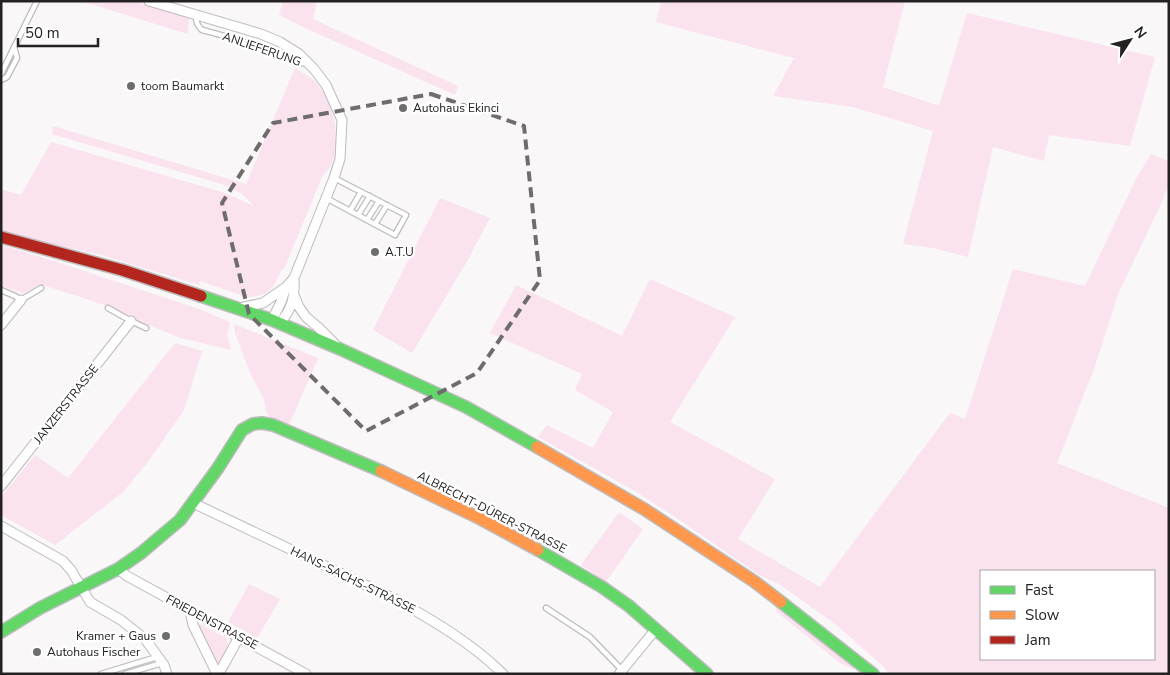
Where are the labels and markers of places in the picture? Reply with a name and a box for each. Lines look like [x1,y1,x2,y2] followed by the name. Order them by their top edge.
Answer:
[141,78,225,94] place label: toom Baumarkt
[125,80,137,92] marker: toom Baumarkt
[413,100,499,116] place label: Autohaus Ekinci
[397,102,409,114] marker: Autohaus Ekinci
[385,244,414,260] place label: A.T.U
[369,246,381,258] marker: A.T.U
[76,628,156,644] place label: Kramer + Gaus
[160,630,172,642] marker: Kramer + Gaus
[47,644,141,660] place label: Autohaus Fischer
[31,646,43,658] marker: Autohaus Fischer

